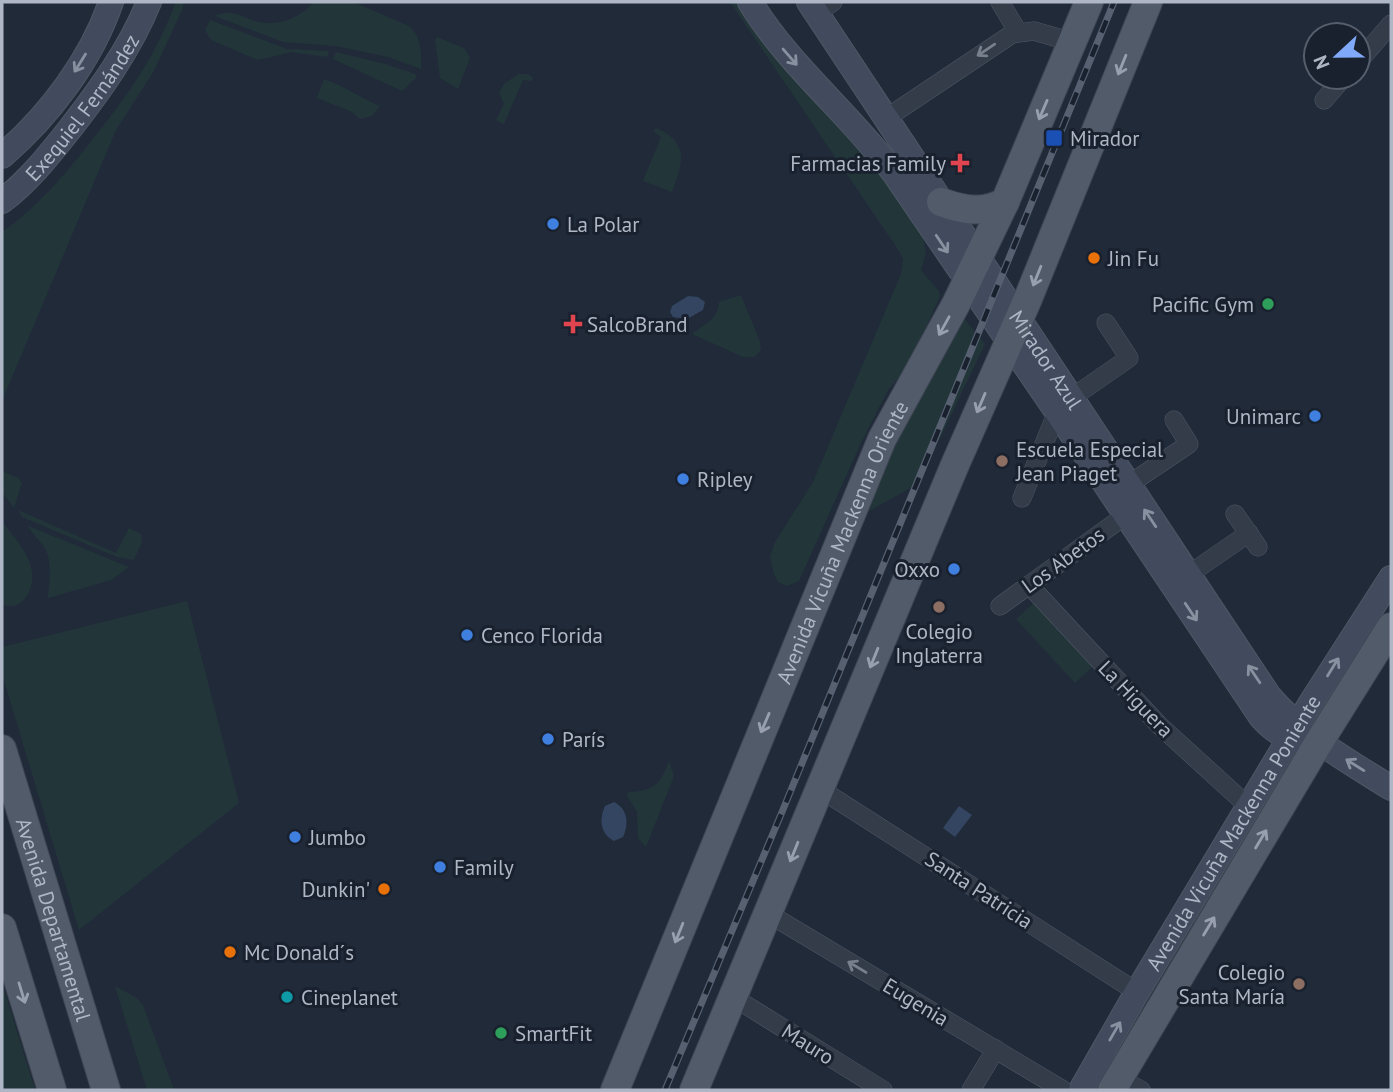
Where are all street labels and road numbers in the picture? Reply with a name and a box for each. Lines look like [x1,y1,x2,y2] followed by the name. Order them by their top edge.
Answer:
[19,29,145,186] street label: Exequiel Fernández
[1003,305,1089,414] street label: Mirador Azul
[770,396,914,688] street label: Avenida Vicuña Mackenna Oriente
[1016,521,1110,599] street label: Los Abetos
[1093,655,1179,743] street label: La Higuera
[1140,690,1326,975] street label: Avenida Vicuña Mackenna Poniente
[10,814,98,1024] street label: Avenida Departamental
[920,845,1038,935] street label: Santa Patricia
[878,972,954,1032] street label: Eugenia
[777,1018,839,1070] street label: Mauro

